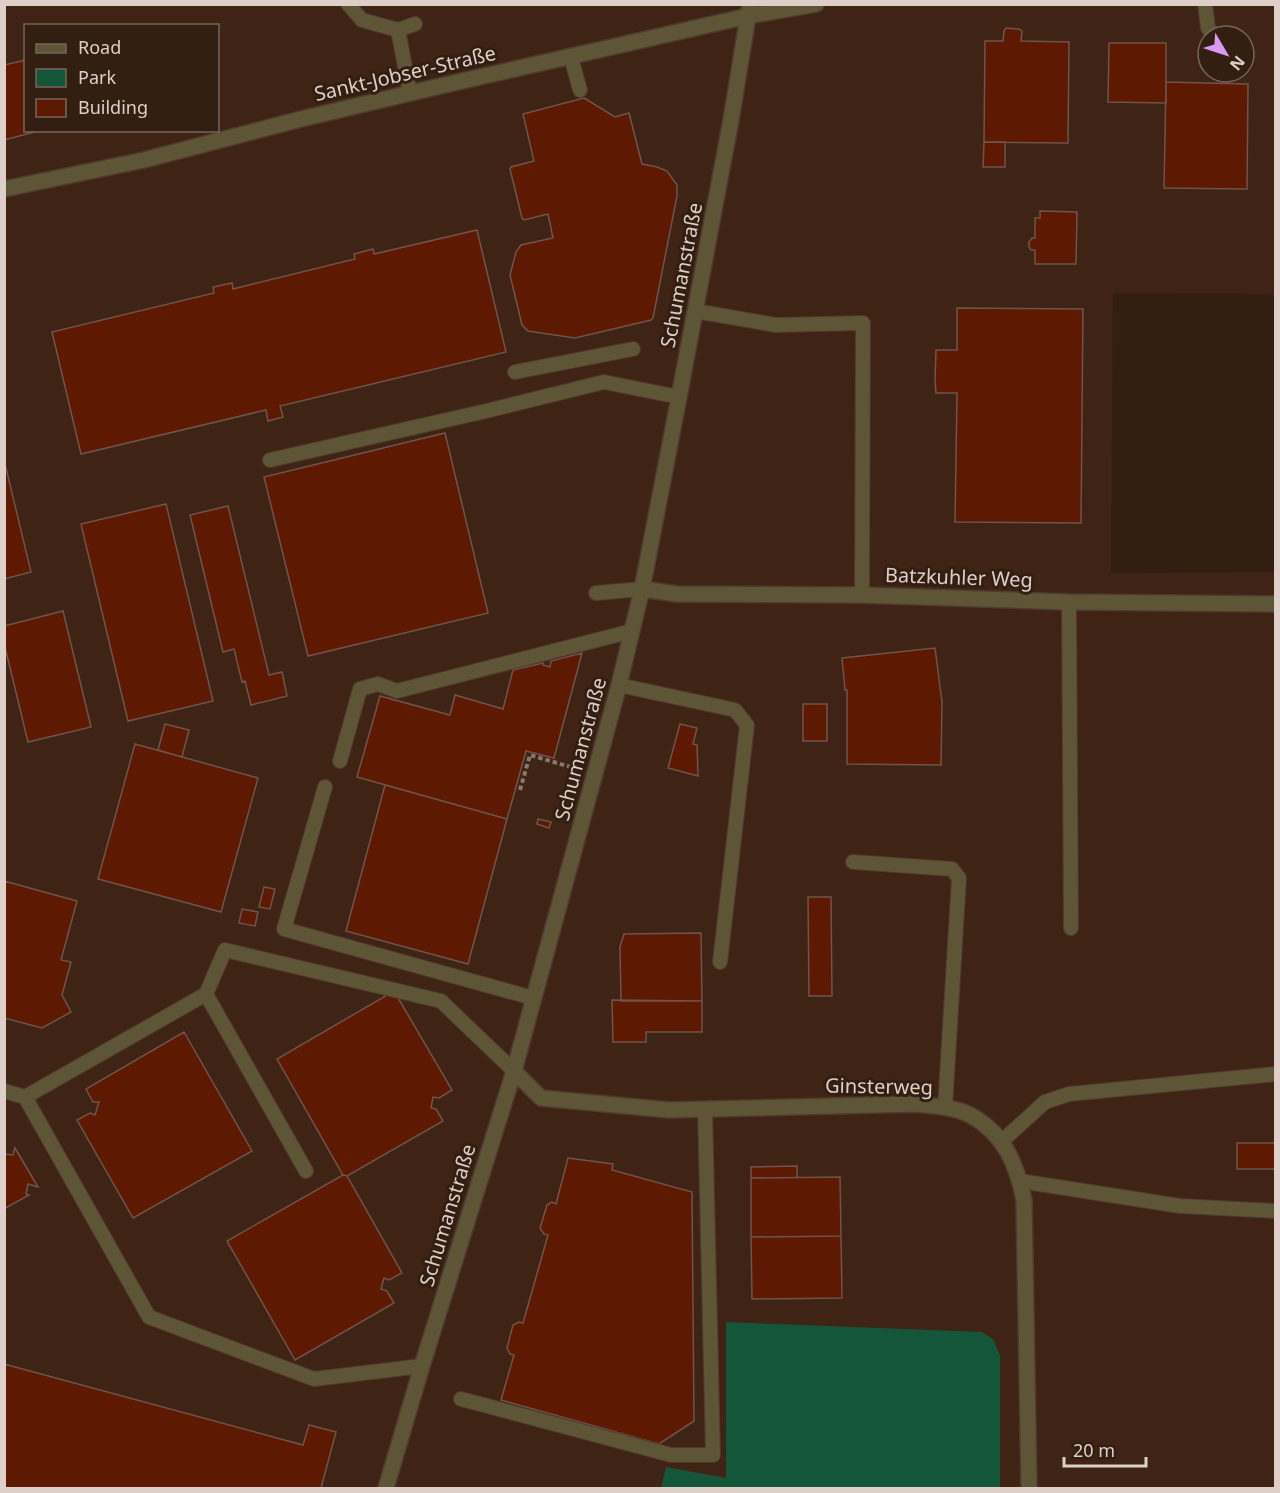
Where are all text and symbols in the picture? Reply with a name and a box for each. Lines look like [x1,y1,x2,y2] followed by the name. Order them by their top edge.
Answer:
[24,24,219,132] legend
[1196,24,1256,84] north arrow
[78,35,121,59] text: Road
[312,39,498,107] street label: Sankt-Jobser-Straße
[1225,51,1250,75] text: N
[78,65,116,89] text: Park
[78,95,148,119] text: Building
[654,200,708,350] street label: Schumanstraße
[885,561,1033,593] street label: Batzkuhler Weg
[548,674,612,824] street label: Schumanstraße
[825,1072,933,1100] street label: Ginsterweg
[413,1141,481,1289] street label: Schumanstraße
[1064,1430,1146,1468] scale bar
[1073,1438,1115,1462] text: 20 m

